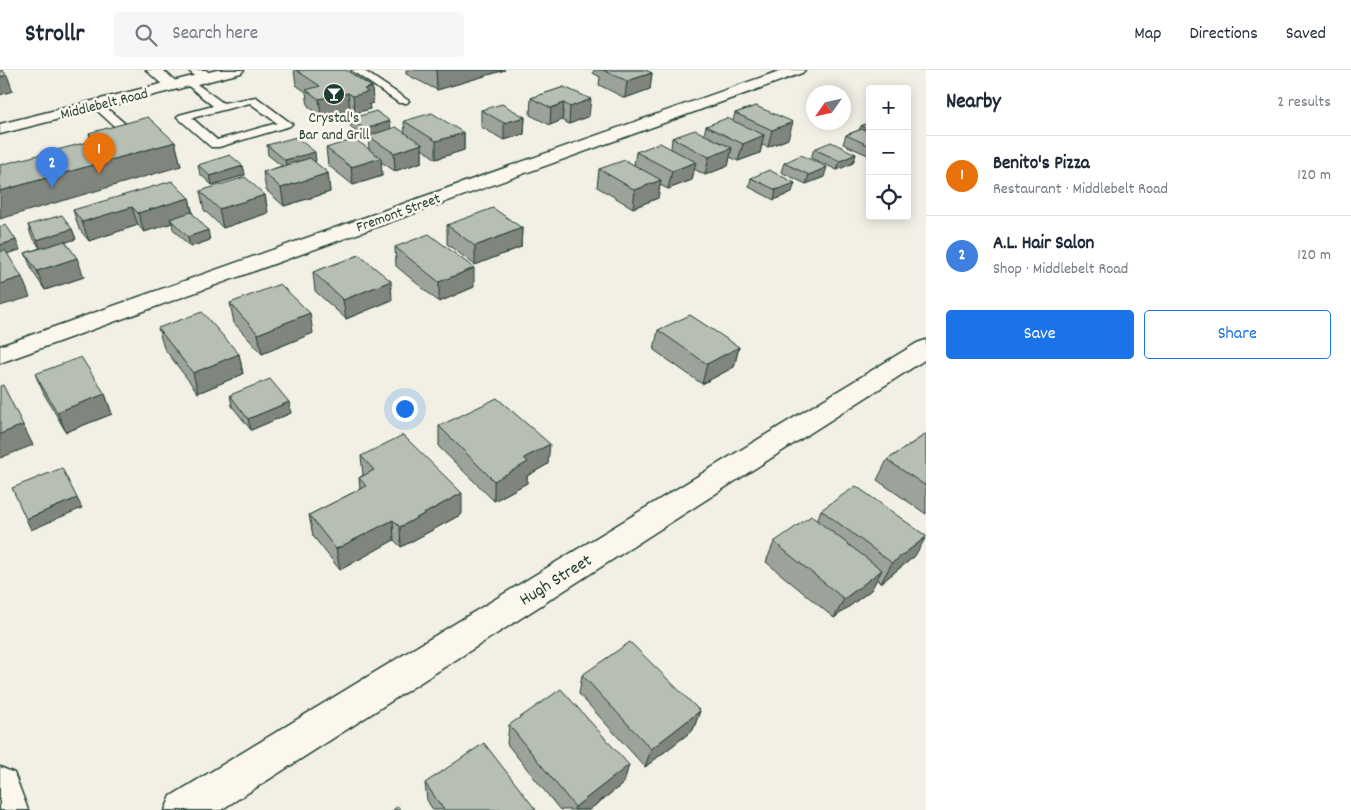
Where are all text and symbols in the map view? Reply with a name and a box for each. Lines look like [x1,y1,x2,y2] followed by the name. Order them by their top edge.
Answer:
[114,12,464,57] search box
[25,18,84,52] text: Strollr
[132,21,160,49] icon: search
[172,21,258,48] text: Search here
[1134,22,1161,47] text: Map
[1189,22,1258,47] text: Directions
[1286,22,1326,47] text: Saved
[322,82,346,106] bar icon: Crystal's Bar and Grill
[58,83,151,126] street label: Middlebelt Road
[806,85,851,130] north arrow
[866,85,911,220] map controls
[866,85,911,130] button: +
[946,88,1001,118] text: Nearby
[1277,91,1331,114] text: 2 results
[299,108,370,147] place label: Crystal's Bar and Grill
[866,130,911,175] button: −
[83,133,115,174] pin: 1
[36,147,68,188] pin: 2
[993,151,1090,178] text: Benito's Pizza
[960,164,964,187] text: 1
[1297,164,1331,187] text: 120 m
[866,175,911,220] button: locate
[993,178,1168,201] text: Restaurant · Middlebelt Road
[353,188,444,239] street label: Fremont Street
[993,231,1094,258] text: A.L. Hair Salon
[959,244,966,267] text: 2
[1297,244,1331,267] text: 120 m
[993,258,1128,281] text: Shop · Middlebelt Road
[946,310,1134,359] button: Save
[1144,310,1331,359] button: Share
[392,396,418,422] your location
[515,549,598,613] street label: Hugh Street

